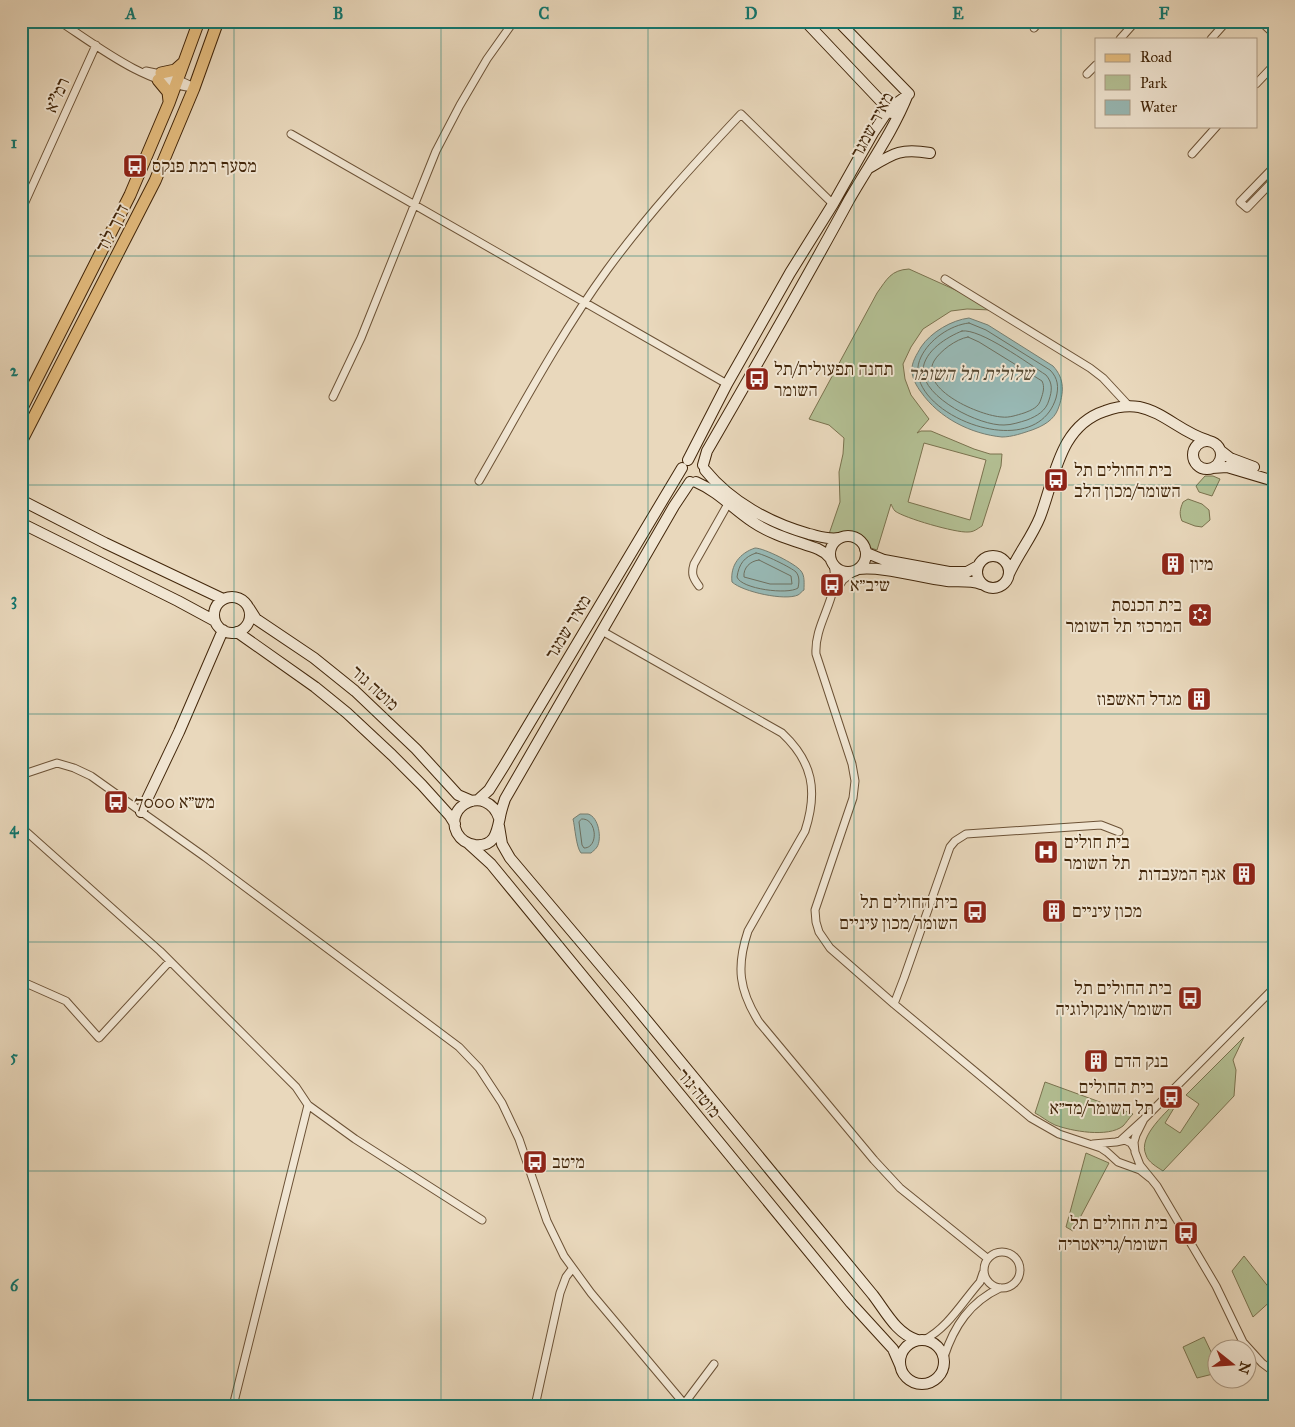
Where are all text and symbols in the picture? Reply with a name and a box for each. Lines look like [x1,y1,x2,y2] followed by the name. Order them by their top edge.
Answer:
[125,4,137,23] text: A
[333,4,343,23] text: B
[539,4,550,23] text: C
[745,4,758,23] text: D
[952,4,964,23] text: E
[1159,4,1170,23] text: F
[1095,38,1258,128] legend
[1140,48,1172,66] text: Road
[40,74,74,116] street label: רמ"א
[1140,74,1167,92] text: Park
[846,88,898,162] street label: מאיר שמגר
[1140,98,1177,116] text: Water
[11,133,18,152] text: 1
[122,153,148,179] bus stop icon: מסעף רמת פנקס
[152,155,257,177] place label: מסעף רמת פנקס
[91,200,133,256] street label: דרך לוד
[774,358,894,401] place label: תחנה תפעולית/תל השומר
[10,361,19,380] text: 2
[908,362,1036,385] water label: שלולית תל השומר
[744,366,770,392] bus stop icon: תחנה תפעולית/תל השומר
[1074,459,1181,502] place label: בית החולים תל השומר/מכון הלב
[1043,467,1069,493] bus stop icon: בית החולים תל השומר/מכון הלב
[1160,551,1186,577] building icon: מיון
[1190,553,1214,575] place label: מיון
[819,572,845,598] bus stop icon: שיב״א
[850,574,890,596] place label: שיב״א
[11,590,17,610] text: 3
[540,591,596,663] street label: מאיר שמגר
[1066,594,1182,637] place label: בית הכנסת המרכזי תל השומר
[1187,602,1213,628] synagogue icon: בית הכנסת המרכזי תל השומר
[346,661,404,715] street label: מוטה גור
[1186,686,1212,712] building icon: מגדל האשפוז
[1097,688,1182,710] place label: מגדל האשפוז
[103,789,129,815] bus stop icon: מש״א 7000
[134,791,215,813] place label: מש״א 7000
[10,819,20,839] text: 4
[1064,831,1131,874] place label: בית חולים תל השומר
[1033,839,1059,865] hospital icon: בית חולים תל השומר
[1231,861,1257,887] building icon: אגף המעבדות
[1138,863,1226,885] place label: אגף המעבדות
[839,891,958,934] place label: בית החולים תל השומר/מכון עיניים
[1041,898,1067,924] building icon: מכון עיניים
[962,899,988,925] bus stop icon: בית החולים תל השומר/מכון עיניים
[1072,900,1142,922] place label: מכון עיניים
[1055,977,1172,1020] place label: בית החולים תל השומר/אונקולוגיה
[1177,985,1203,1011] bus stop icon: בית החולים תל השומר/אונקולוגיה
[10,1047,18,1066] text: 5
[1083,1048,1109,1074] building icon: בנק הדם
[1114,1050,1169,1072] place label: בנק הדם
[672,1064,726,1122] street label: מוטה גור
[1049,1076,1154,1119] place label: בית החולים תל השומר/מד״א
[1158,1084,1184,1110] bus stop icon: בית החולים תל השומר/מד״א
[522,1149,548,1175] bus stop icon: מיטב
[552,1151,585,1173] place label: מיטב
[1058,1212,1168,1255] place label: בית החולים תל השומר/גריאטריה
[1173,1220,1199,1246] bus stop icon: בית החולים תל השומר/גריאטריה
[10,1276,19,1295] text: 6
[1208,1340,1258,1390] north arrow
[1234,1359,1254,1376] text: N

